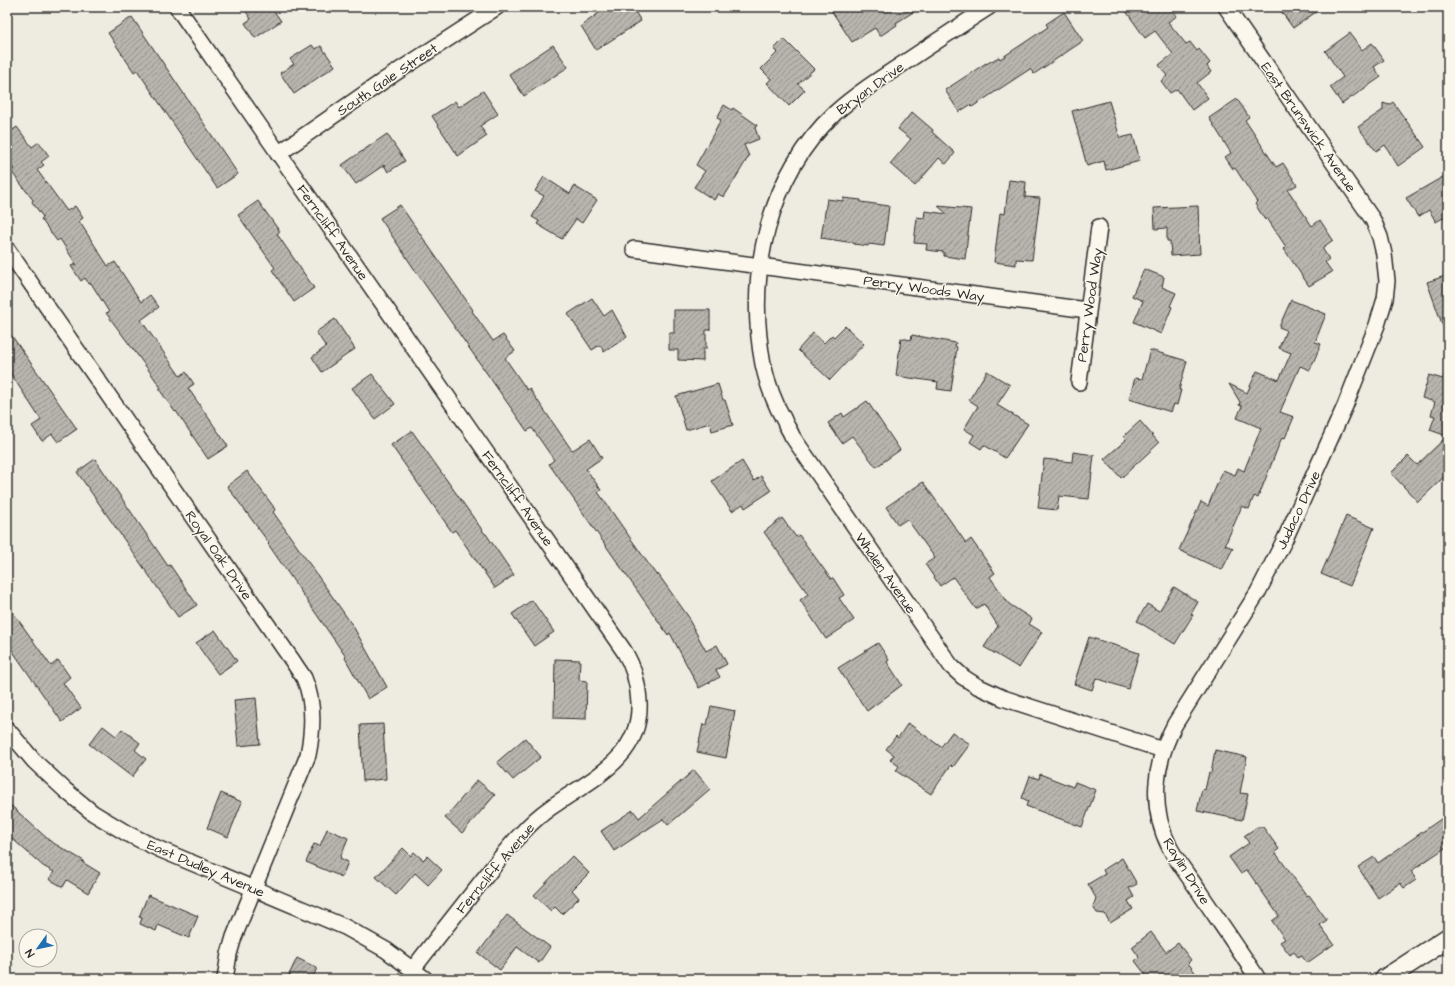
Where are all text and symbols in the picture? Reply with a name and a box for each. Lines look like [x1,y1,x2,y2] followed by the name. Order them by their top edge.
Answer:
[333,38,442,121] street label: South Gale Street
[833,57,909,120] street label: Bryan Drive
[1256,59,1361,197] street label: East Brunswick Avenue
[292,181,373,285] street label: Ferncliff Avenue
[1072,247,1108,363] street label: Perry Wood Way
[862,271,986,307] street label: Perry Woods Way
[477,447,558,551] street label: Ferncliff Avenue
[1272,467,1326,553] street label: Judaco Drive
[180,507,257,605] street label: Royal Oak Drive
[850,529,921,619] street label: Whalen Avenue
[452,819,540,918] street label: Ferncliff Avenue
[1158,834,1215,909] street label: Raylin Drive
[144,835,268,903] street label: East Dudley Avenue
[18,928,58,968] north arrow
[22,946,38,960] text: N

